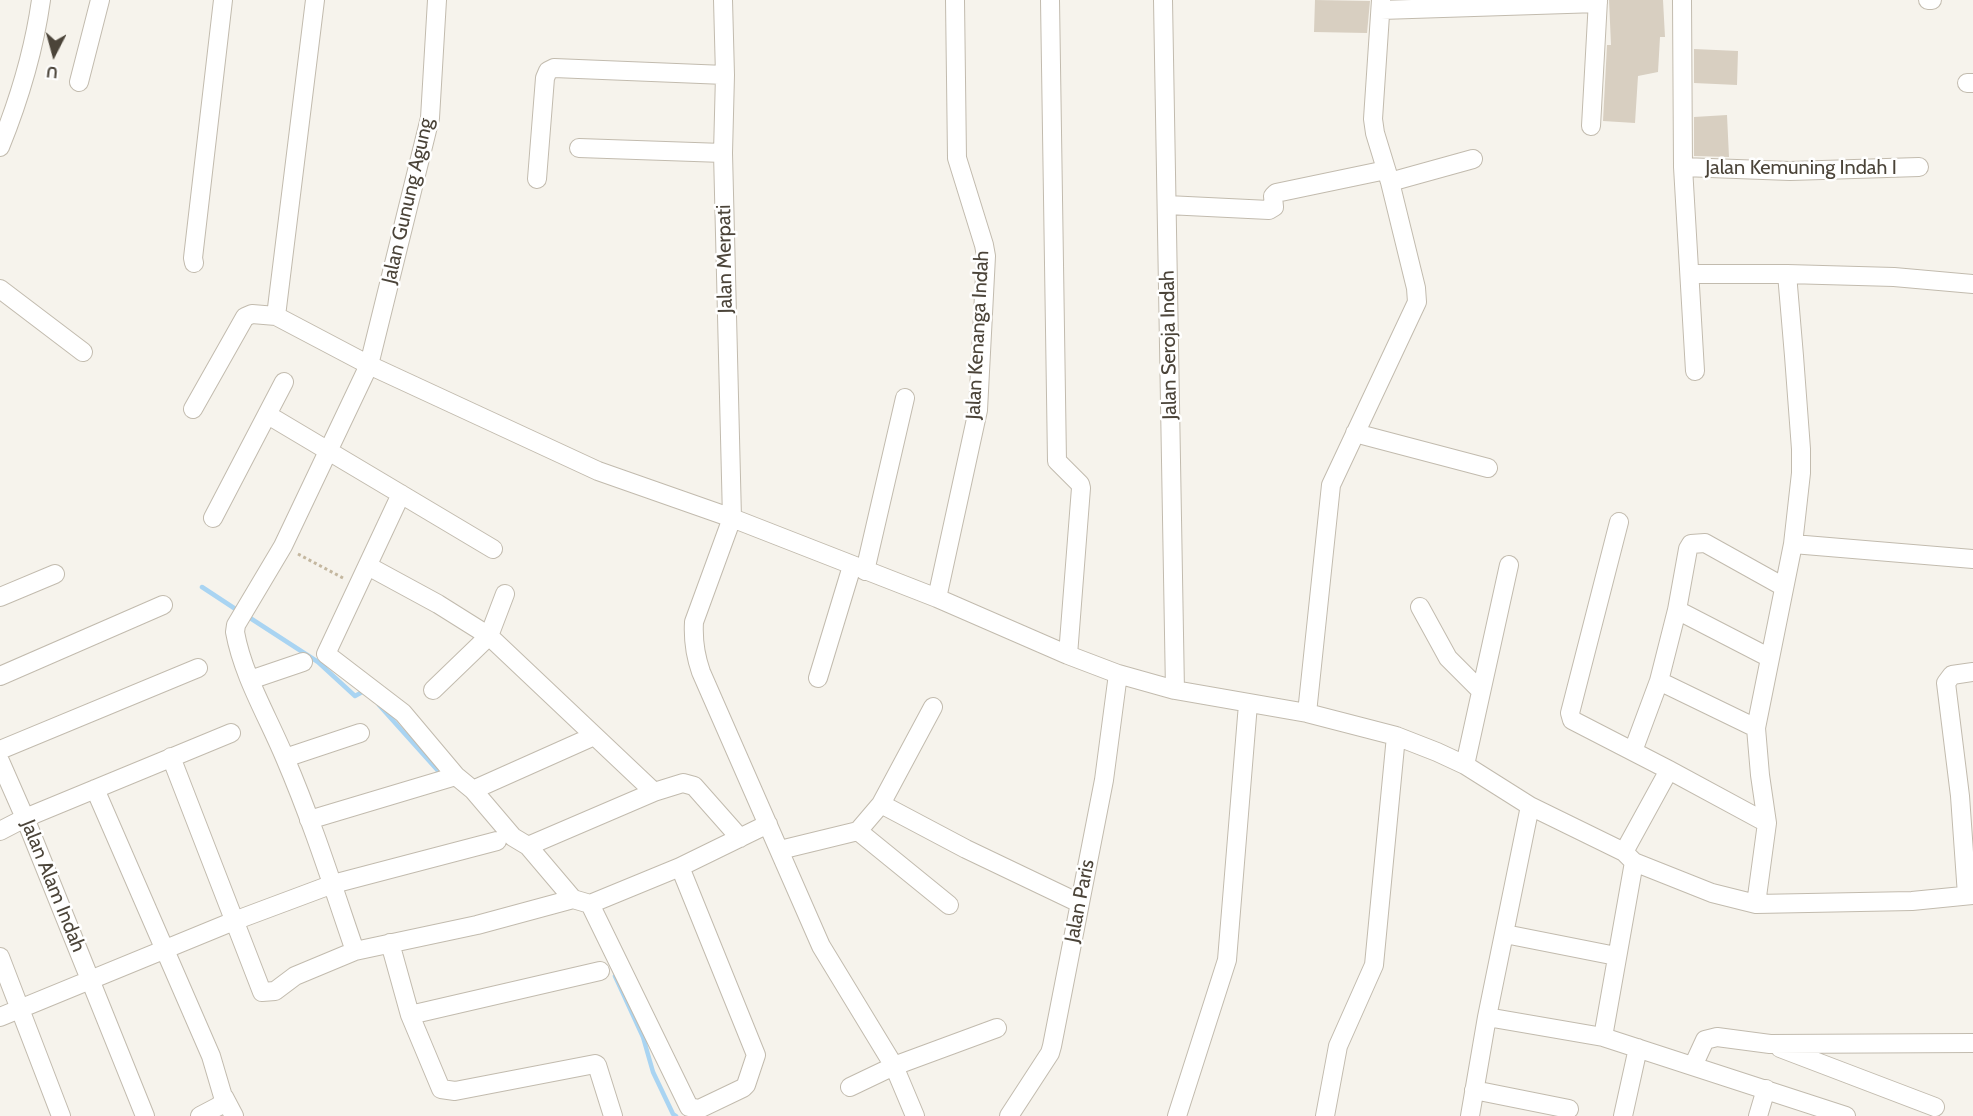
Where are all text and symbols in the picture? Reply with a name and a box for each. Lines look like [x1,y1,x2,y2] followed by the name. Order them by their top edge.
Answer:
[24,24,84,84] north arrow
[45,62,59,82] text: U
[377,116,439,286] street label: Jalan Gunung Agung
[1705,156,1897,180] street label: Jalan Kemuning Indah I
[712,205,738,313] street label: Jalan Merpati
[962,250,994,420] street label: Jalan Kenanga Indah
[1156,270,1182,420] street label: Jalan Seroja Indah
[16,816,90,956] street label: Jalan Alam Indah
[1060,857,1100,945] street label: Jalan Paris

